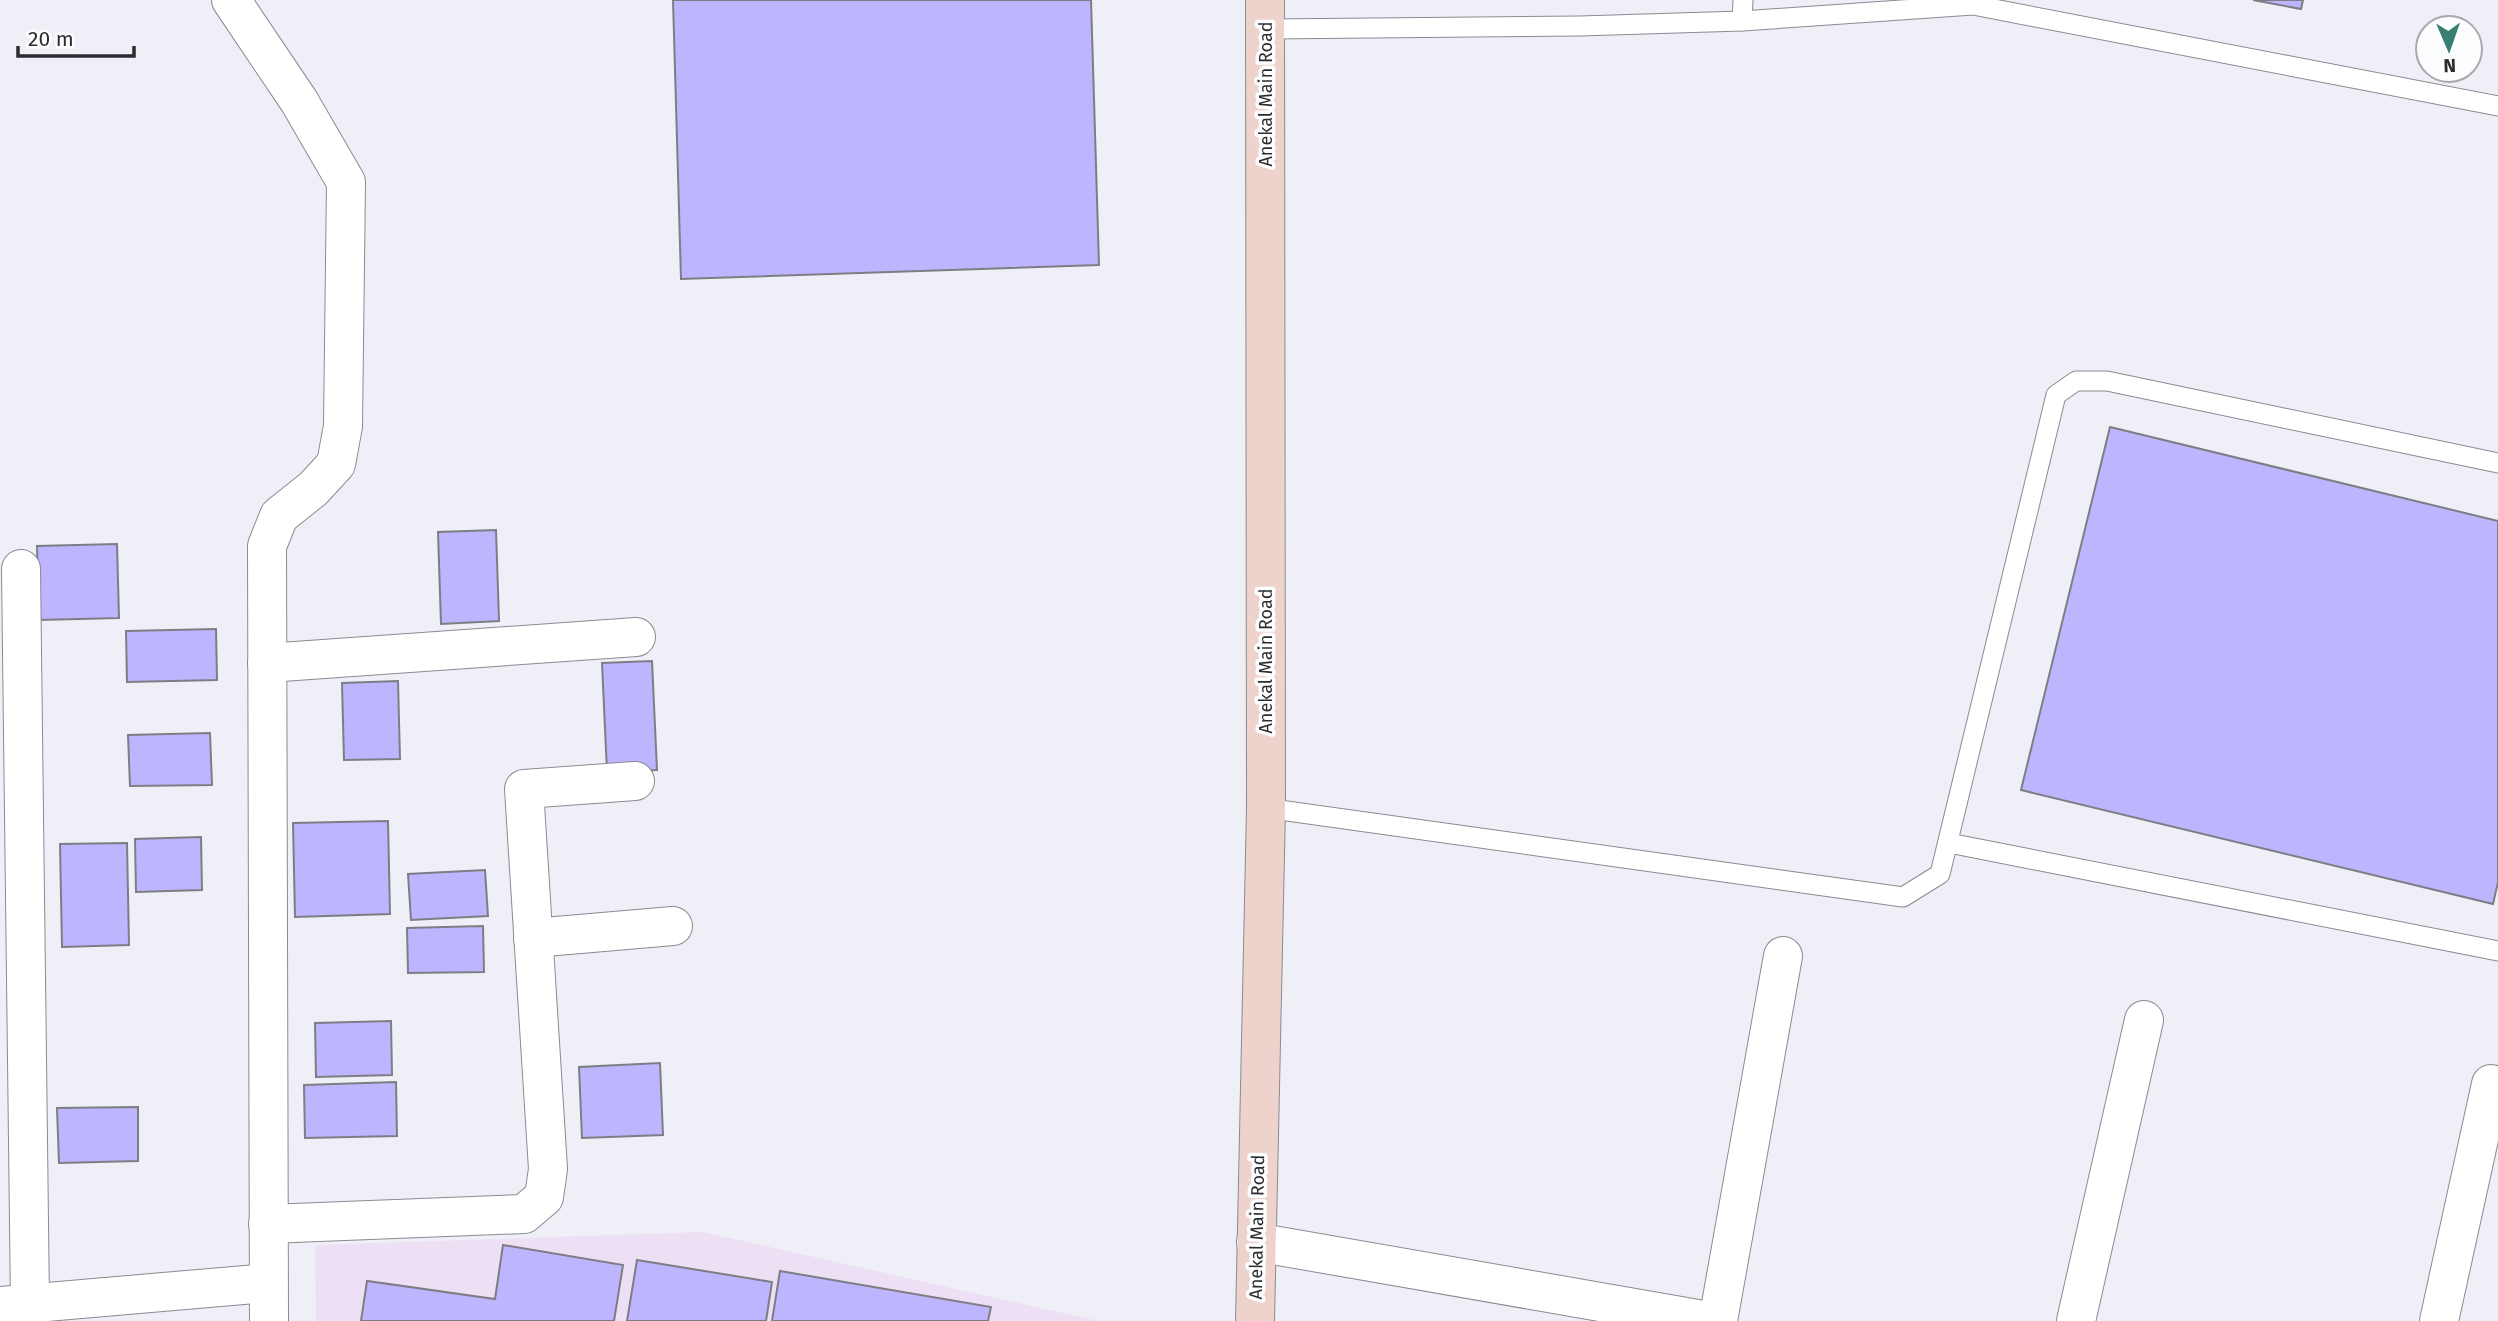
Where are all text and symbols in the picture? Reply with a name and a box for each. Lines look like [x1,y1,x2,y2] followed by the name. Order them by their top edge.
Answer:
[18,14,133,58] scale bar
[2414,14,2484,84] north arrow
[1255,22,1277,166] street label: Anekal Main Road
[28,26,74,52] text: 20 m
[2443,54,2456,77] text: N
[1255,589,1277,733] street label: Anekal Main Road
[1245,1154,1269,1300] street label: Anekal Main Road

